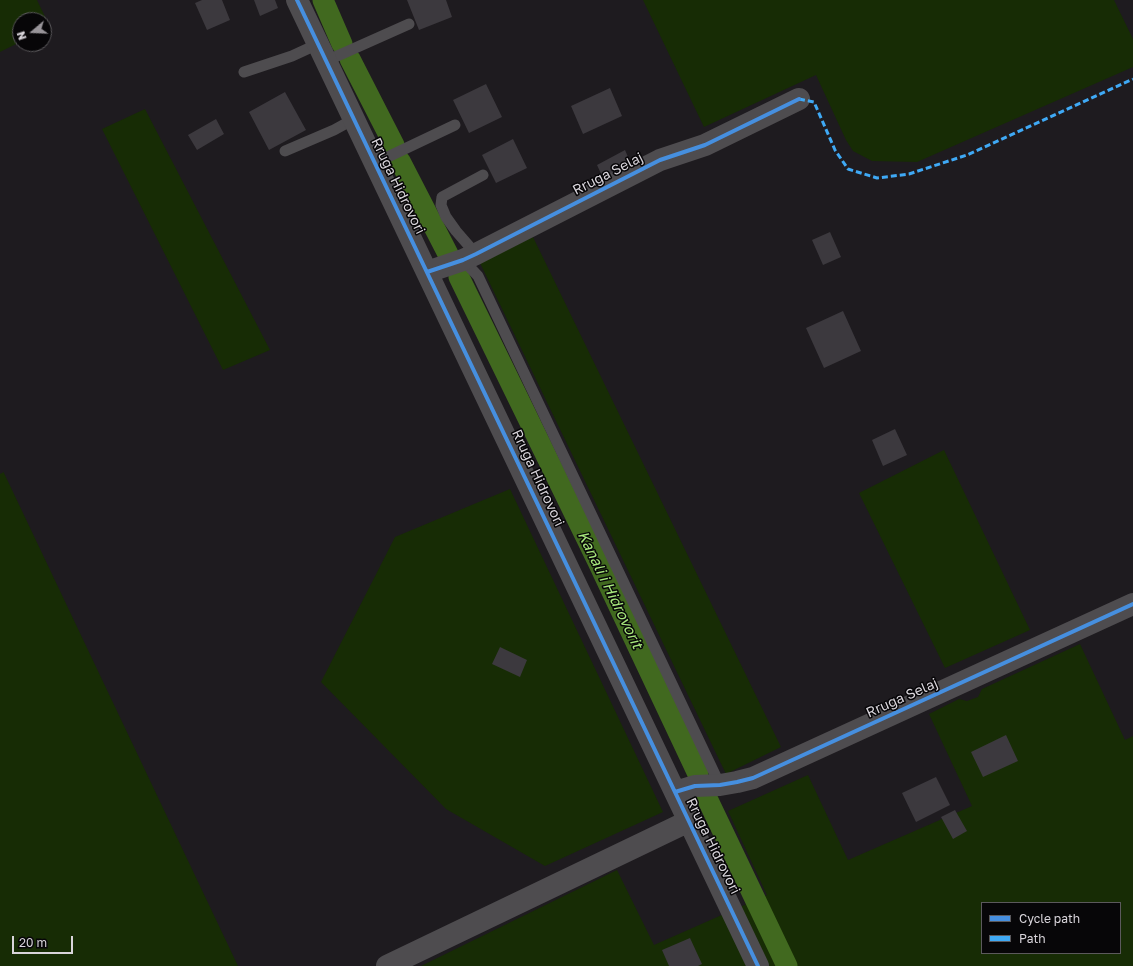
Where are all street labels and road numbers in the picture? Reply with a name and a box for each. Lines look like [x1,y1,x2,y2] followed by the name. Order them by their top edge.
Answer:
[367,135,429,237] street label: Rruga Hidrovori
[570,149,646,199] street label: Rruga Selaj
[508,427,568,529] street label: Rruga Hidrovori
[864,675,940,721] street label: Rruga Selaj
[682,795,744,897] street label: Rruga Hidrovori

